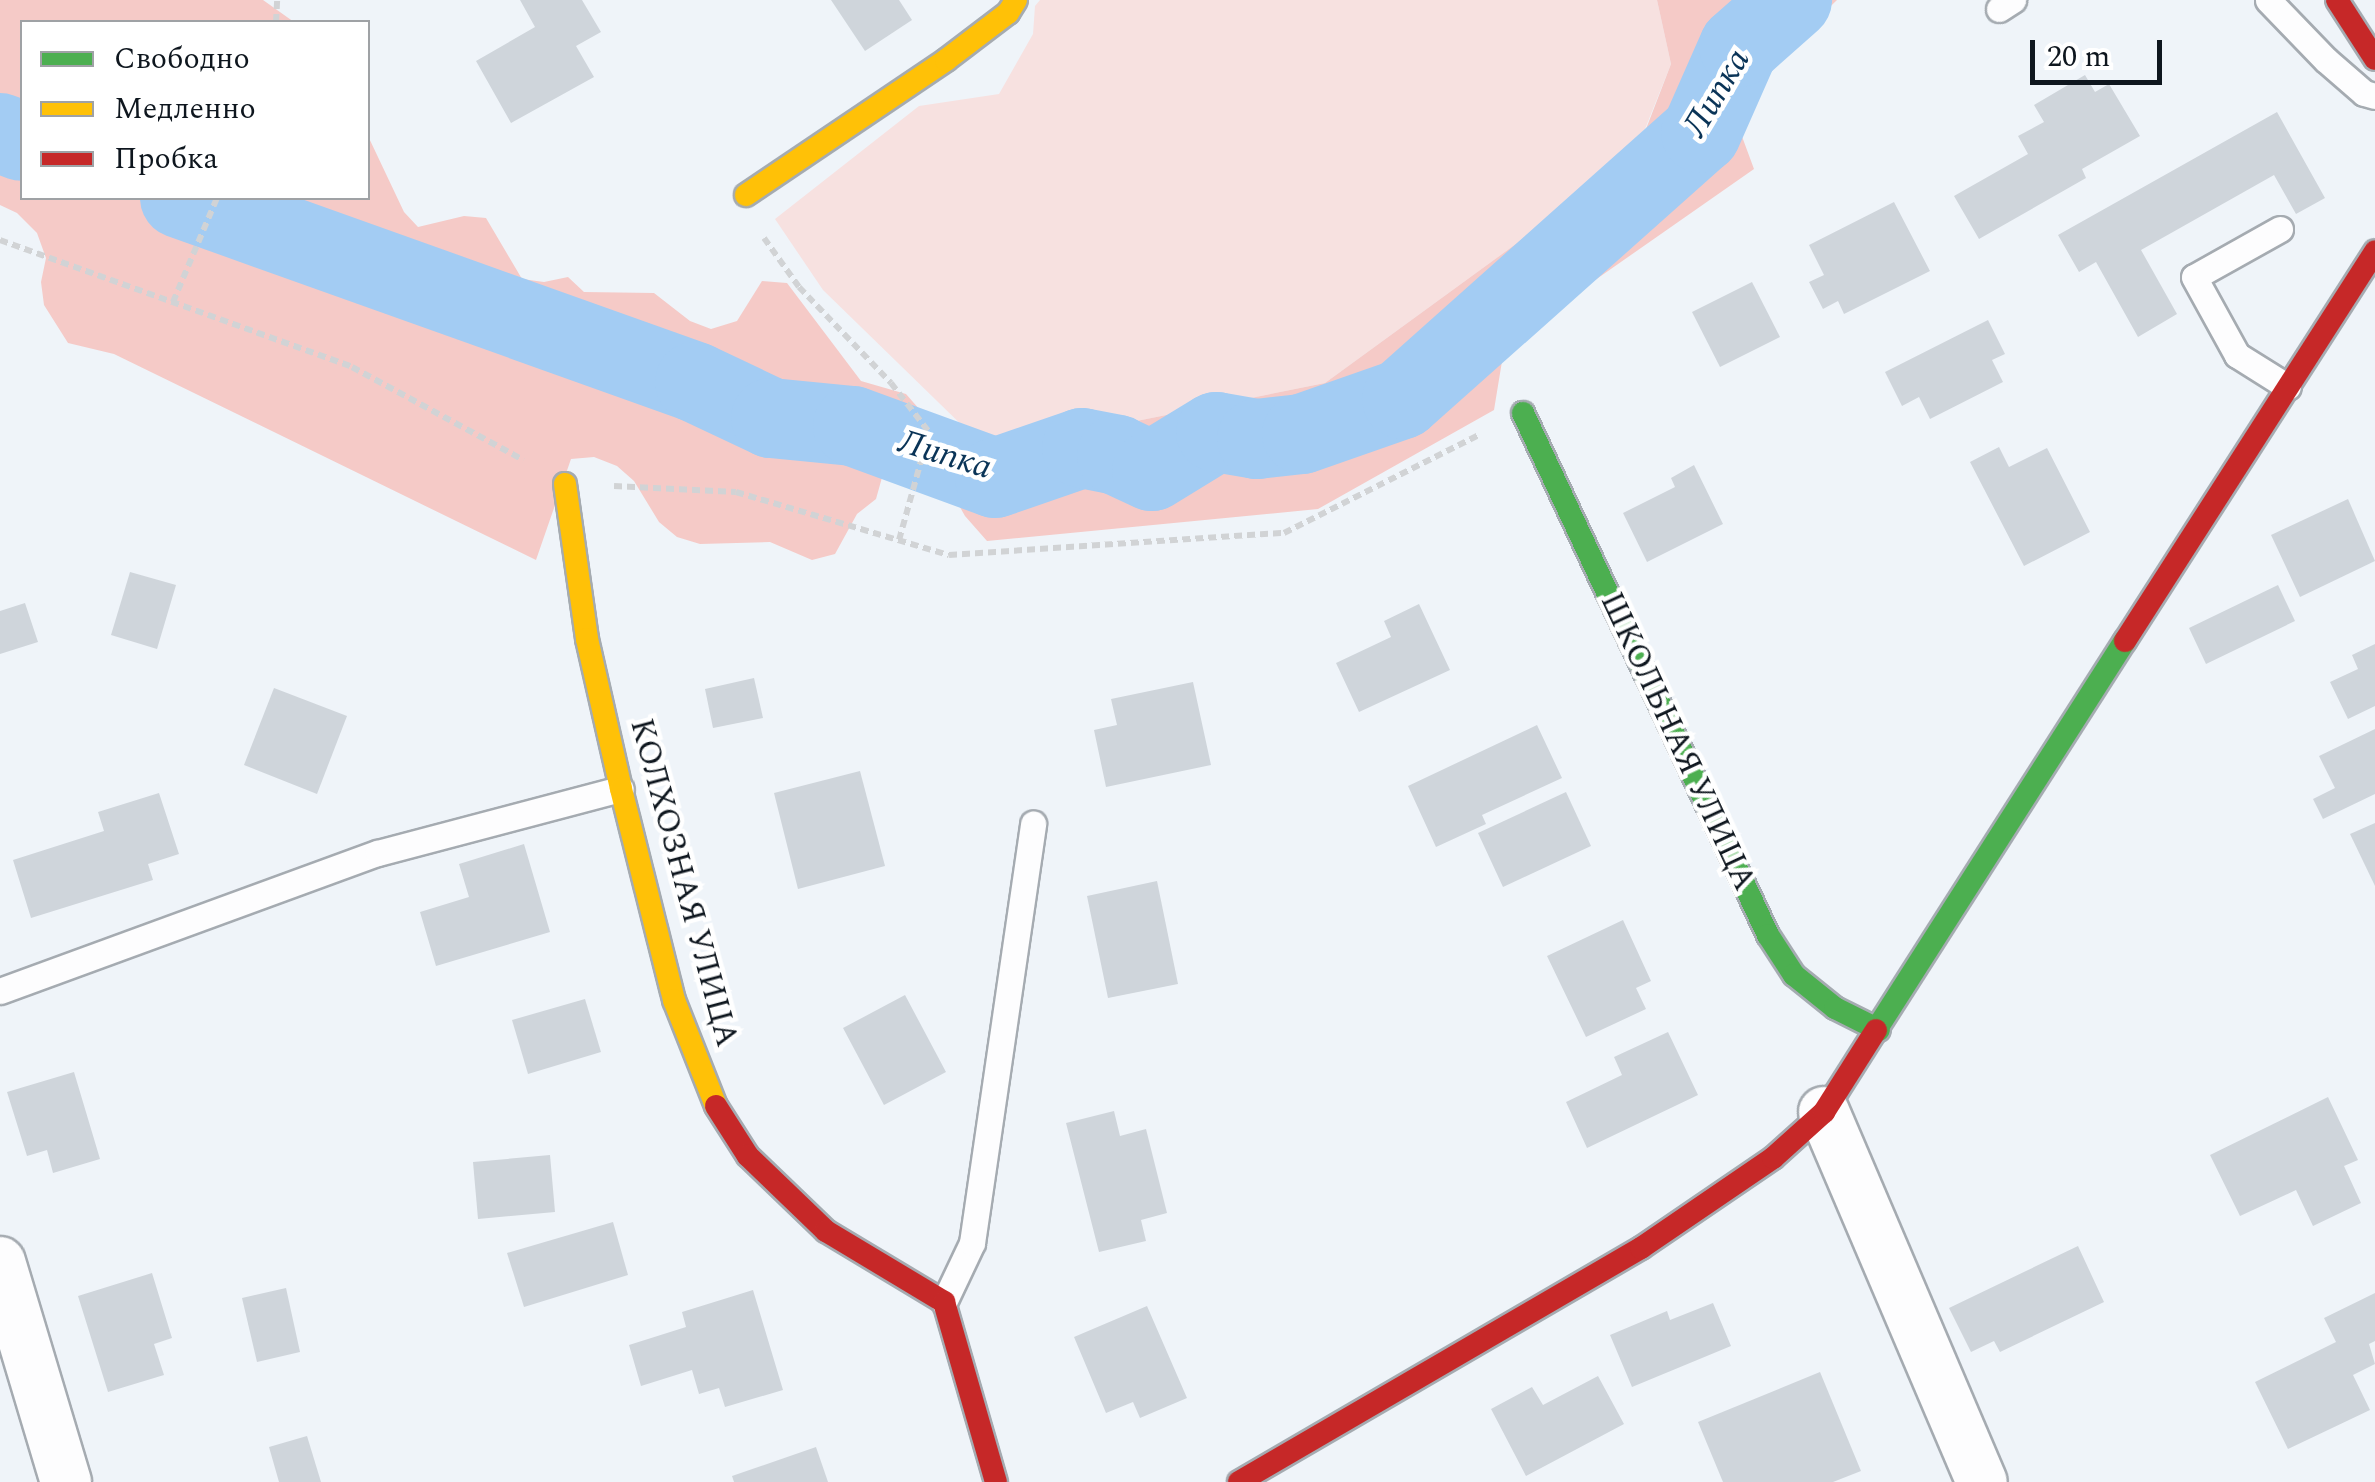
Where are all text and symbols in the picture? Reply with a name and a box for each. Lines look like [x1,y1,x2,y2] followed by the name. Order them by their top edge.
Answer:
[20,20,370,200] legend
[2035,20,2168,82] scale bar
[2047,34,2110,80] text: 20 m
[114,36,250,82] text: Свободно
[1674,41,1760,145] water label: Липка
[114,86,256,132] text: Медленно
[114,136,218,182] text: Пробка
[893,421,997,489] water label: Липка
[1591,587,1763,897] street label: ШКОЛЬНАЯ УЛИЦА
[621,715,745,1051] street label: КОЛХОЗНАЯ УЛИЦА

